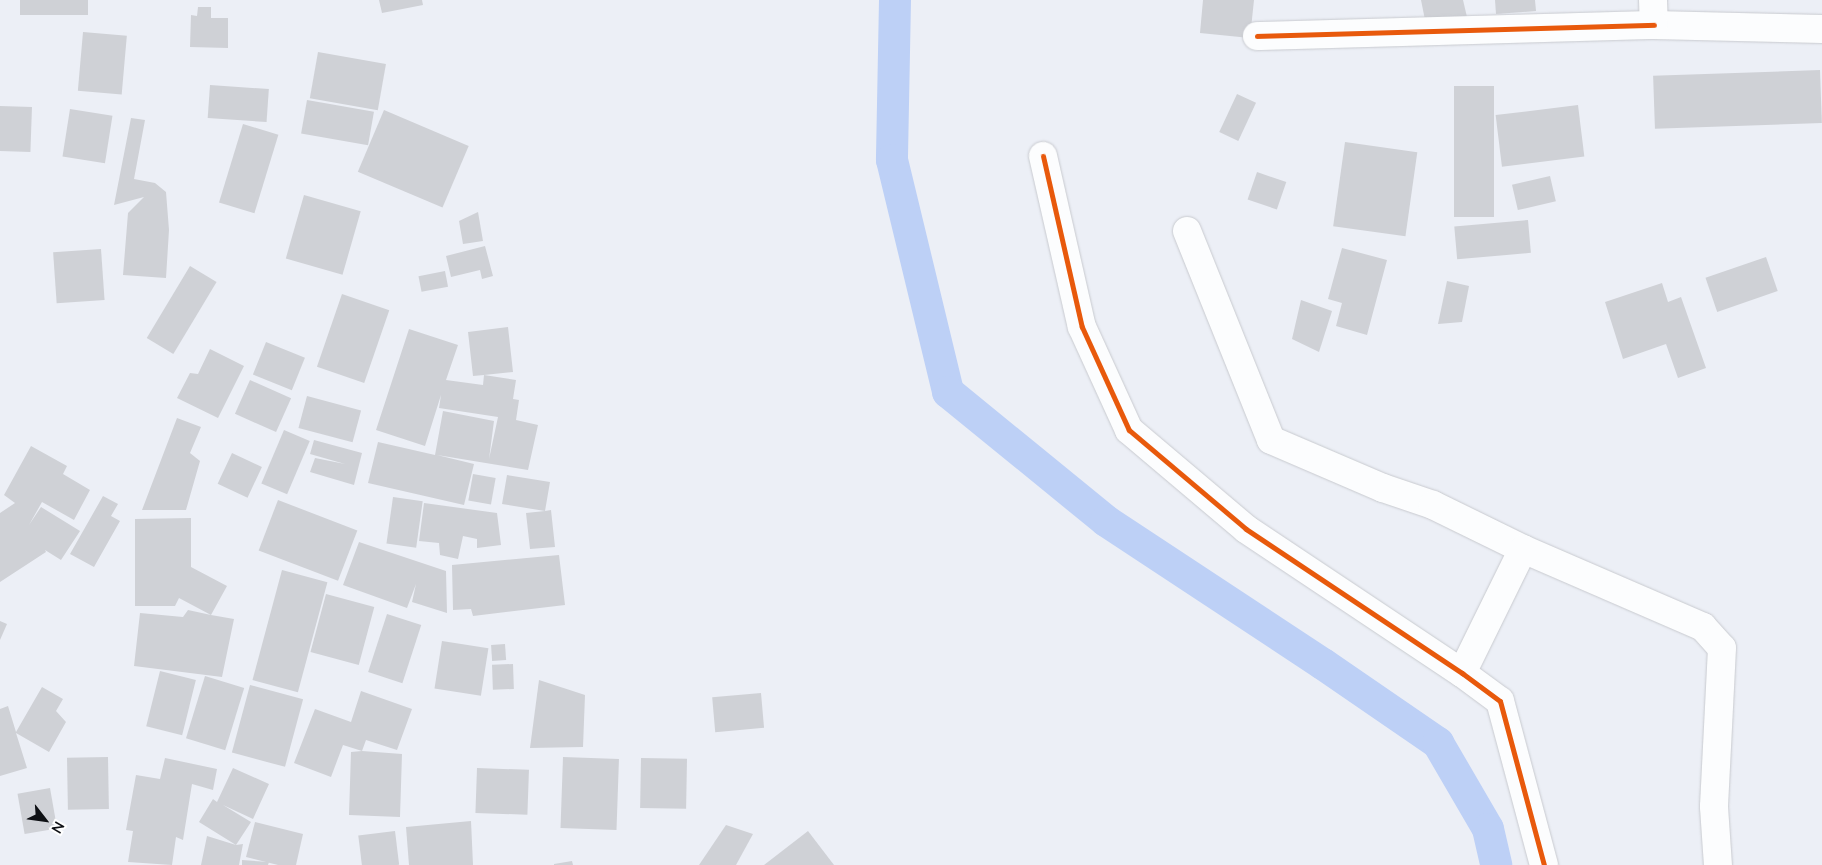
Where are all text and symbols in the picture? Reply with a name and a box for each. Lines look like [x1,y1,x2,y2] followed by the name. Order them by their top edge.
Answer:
[20,795,70,845] north arrow
[48,819,68,837] text: N

